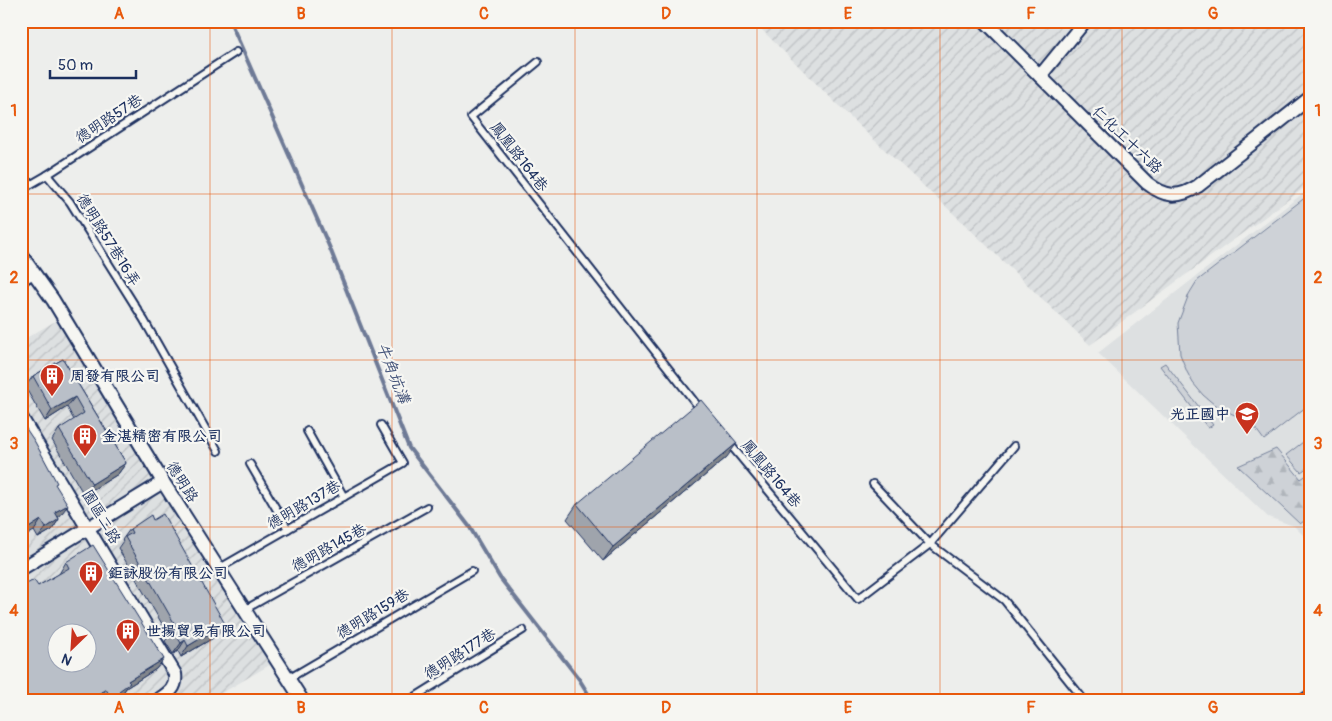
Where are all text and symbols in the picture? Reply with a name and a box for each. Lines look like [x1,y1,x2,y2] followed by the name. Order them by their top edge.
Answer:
[114,4,125,24] text: A
[296,4,306,24] text: B
[479,4,489,24] text: C
[661,4,671,24] text: D
[844,4,853,24] text: E
[1026,4,1036,24] text: F
[1208,4,1219,24] text: G
[50,48,136,80] scale bar
[58,56,93,75] text: 50 m
[72,90,146,148] street label: 德明路57巷
[11,101,17,121] text: 1
[1315,101,1321,121] text: 1
[1088,102,1166,178] street label: 仁化工十六路
[486,118,552,196] street label: 鳳凰路164巷
[72,190,144,290] street label: 德明路57巷16弄
[10,268,19,288] text: 2
[1314,268,1323,288] text: 2
[372,340,415,408] water label: 牛角坑溝
[39,363,65,397] building icon: 周發有限公司
[70,367,160,386] place label: 周發有限公司
[1234,401,1260,435] school or university icon: 光正國中
[1170,405,1230,424] place label: 光正國中
[72,423,98,457] building icon: 金湛精密有限公司
[102,427,222,446] place label: 金湛精密有限公司
[10,434,19,454] text: 3
[1314,434,1323,454] text: 3
[737,436,805,512] street label: 鳳凰路164巷
[162,458,202,506] street label: 德明路
[264,476,344,534] street label: 德明路137巷
[77,486,125,548] street label: 園區二路
[288,520,370,576] street label: 德明路145巷
[78,560,104,594] building icon: 鉅詠股份有限公司
[108,564,228,583] place label: 鉅詠股份有限公司
[333,585,413,643] street label: 德明路159巷
[9,601,19,621] text: 4
[1313,601,1323,621] text: 4
[115,618,141,652] building icon: 世揚貿易有限公司
[146,622,266,641] place label: 世揚貿易有限公司
[48,624,98,674] north arrow
[420,624,500,684] street label: 德明路177巷
[59,650,75,669] text: N
[114,698,125,718] text: A
[296,698,306,718] text: B
[479,698,489,718] text: C
[661,698,671,718] text: D
[844,698,853,718] text: E
[1026,698,1036,718] text: F
[1208,698,1219,718] text: G

